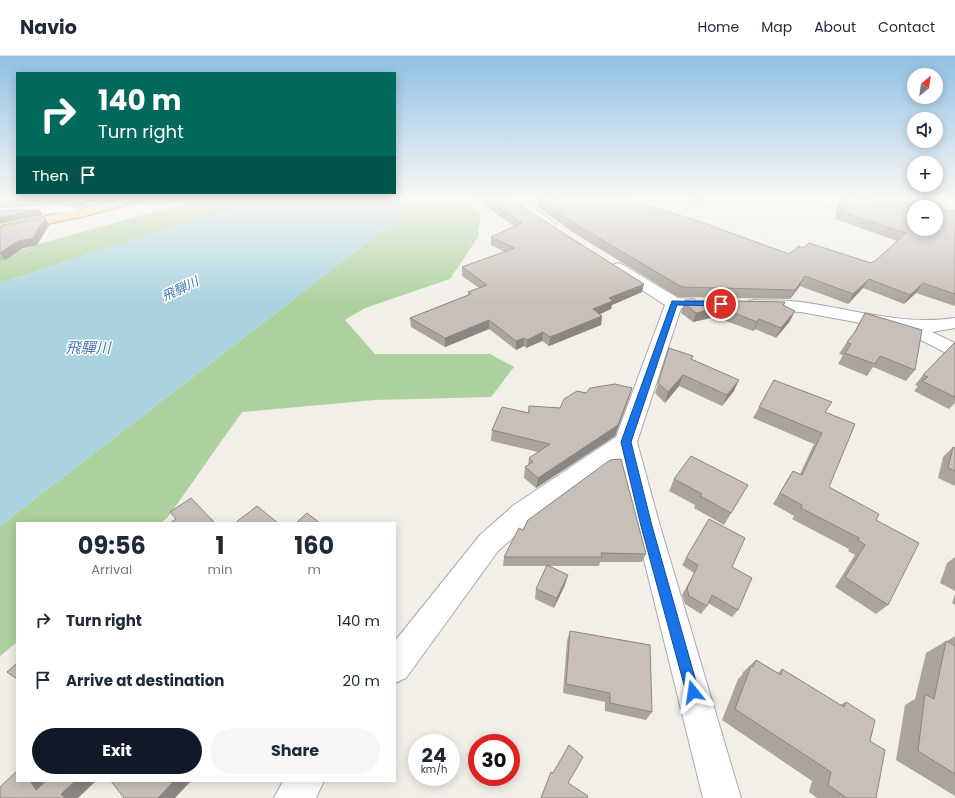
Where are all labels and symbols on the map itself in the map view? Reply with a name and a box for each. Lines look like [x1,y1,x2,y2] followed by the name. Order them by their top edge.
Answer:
[907,68,943,104] north arrow
[158,271,203,306] water label: 飛騨川
[704,287,738,321] pin
[65,337,112,358] water label: 飛驒川
[672,671,714,713] position arrow
[468,734,520,786] speed limit sign: 30

